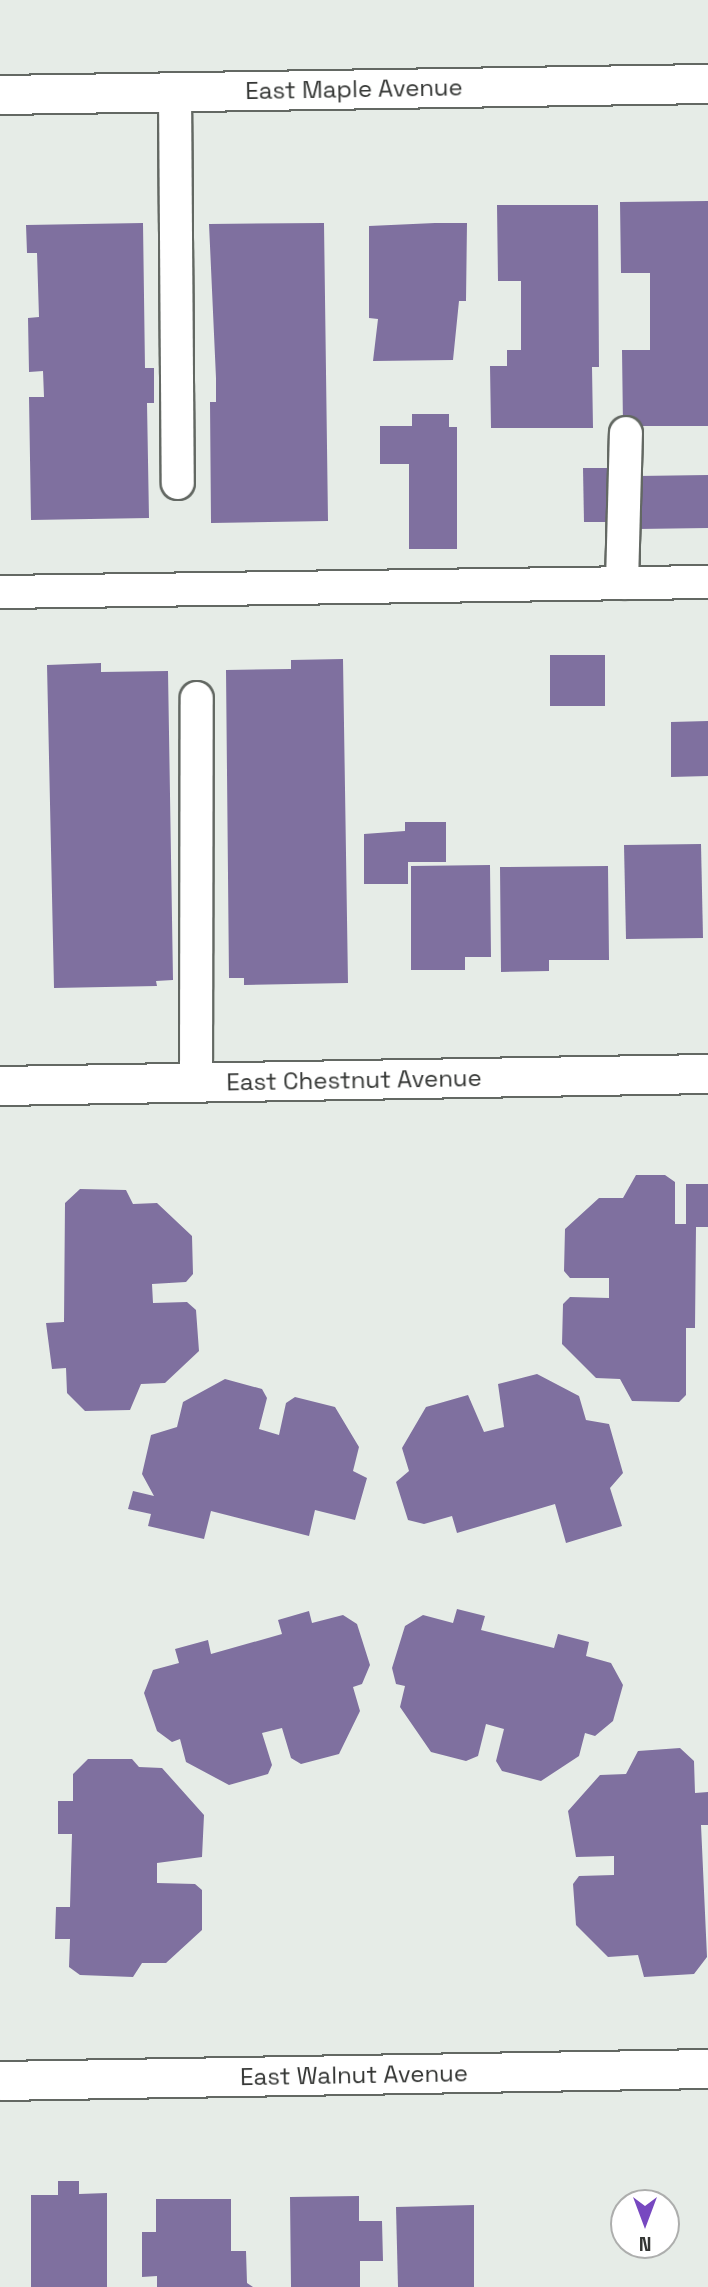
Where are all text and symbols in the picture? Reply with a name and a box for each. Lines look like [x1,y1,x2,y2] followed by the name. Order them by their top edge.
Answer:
[245,73,463,105] street label: East Maple Avenue
[226,1063,482,1097] street label: East Chestnut Avenue
[240,2059,468,2091] street label: East Walnut Avenue
[610,2189,680,2259] north arrow
[639,2231,651,2256] text: N

